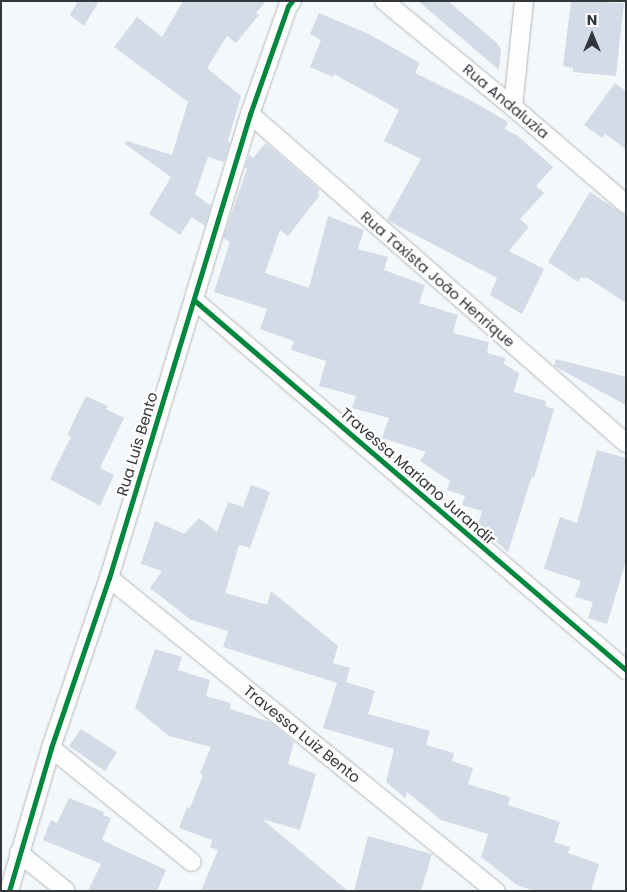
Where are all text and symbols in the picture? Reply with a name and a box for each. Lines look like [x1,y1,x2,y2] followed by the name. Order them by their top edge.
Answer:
[567,10,617,60] north arrow
[587,10,597,30] text: N
[459,60,553,142] street label: Rua Andaluzia
[357,207,519,351] street label: Rua Taxista João Henrique
[113,390,161,498] street label: Rua Luís Bento
[337,404,499,548] street label: Travessa Mariano Jurandir
[240,681,364,787] street label: Travessa Luiz Bento

